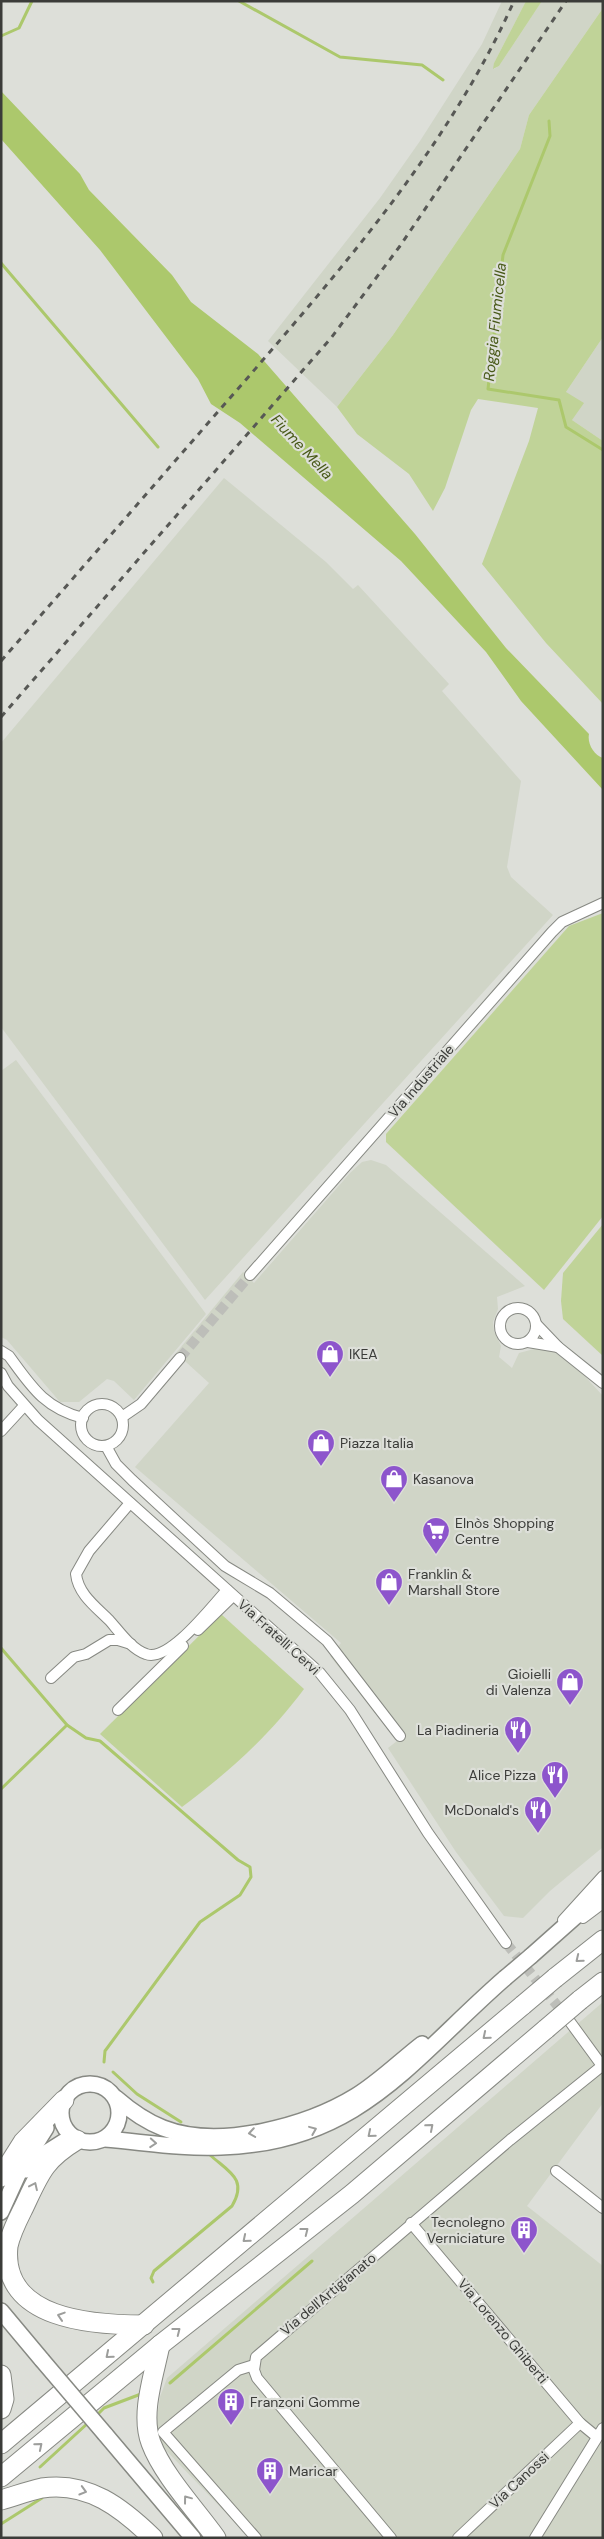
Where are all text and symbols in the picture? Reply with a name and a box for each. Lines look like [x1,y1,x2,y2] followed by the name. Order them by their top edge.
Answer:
[479,262,511,382] water label: Roggia Fiumicella
[267,410,337,484] water label: Fiume Mella
[384,1040,458,1121] street label: Via Industriale
[315,1339,345,1378] shop icon: IKEA
[349,1345,378,1363] place label: IKEA
[306,1428,336,1467] shop icon: Piazza Italia
[340,1434,414,1452] place label: Piazza Italia
[379,1464,409,1503] shop icon: Kasanova
[413,1470,474,1488] place label: Kasanova
[455,1514,555,1548] place label: Elnòs Shopping Centre
[421,1516,451,1555] supermarket icon: Elnòs Shopping Centre
[408,1565,500,1599] place label: Franklin & Marshall Store
[374,1567,404,1606] shop icon: Franklin & Marshall Store
[234,1595,324,1679] street label: Via Fratelli Cervi
[486,1665,551,1699] place label: Gioielli di Valenza
[555,1667,585,1706] shop icon: Gioielli di Valenza
[503,1715,533,1754] restaurant icon: La Piadineria
[417,1721,499,1739] place label: La Piadineria
[540,1760,570,1799] restaurant icon: Alice Pizza
[469,1766,536,1784] place label: Alice Pizza
[523,1795,553,1834] restaurant icon: McDonald's
[444,1801,519,1819] place label: McDonald's
[576,1953,585,1961] one-way arrow
[483,2030,492,2039] one-way arrow
[424,2125,433,2133] one-way arrow
[308,2126,317,2136] one-way arrow
[248,2128,256,2138] one-way arrow
[367,2128,376,2137] one-way arrow
[149,2137,157,2148] one-way arrow
[27,2182,37,2191] one-way arrow
[427,2213,505,2247] place label: Tecnolegno Verniciature
[509,2215,539,2254] building icon: Tecnolegno Verniciature
[299,2228,309,2237] one-way arrow
[243,2233,252,2242] one-way arrow
[276,2249,380,2339] street label: Via dell'Artigianato
[454,2275,552,2387] street label: Via Lorenzo Ghiberti
[57,2312,66,2322] one-way arrow
[171,2329,180,2337] one-way arrow
[106,2349,115,2357] one-way arrow
[216,2387,246,2426] building icon: Franzoni Gomme
[250,2393,360,2411] place label: Franzoni Gomme
[33,2443,42,2452] one-way arrow
[485,2448,553,2512] street label: Via Canossi
[255,2456,285,2495] building icon: Maricar
[289,2462,338,2480] place label: Maricar
[78,2486,86,2496] one-way arrow
[185,2496,193,2505] one-way arrow

